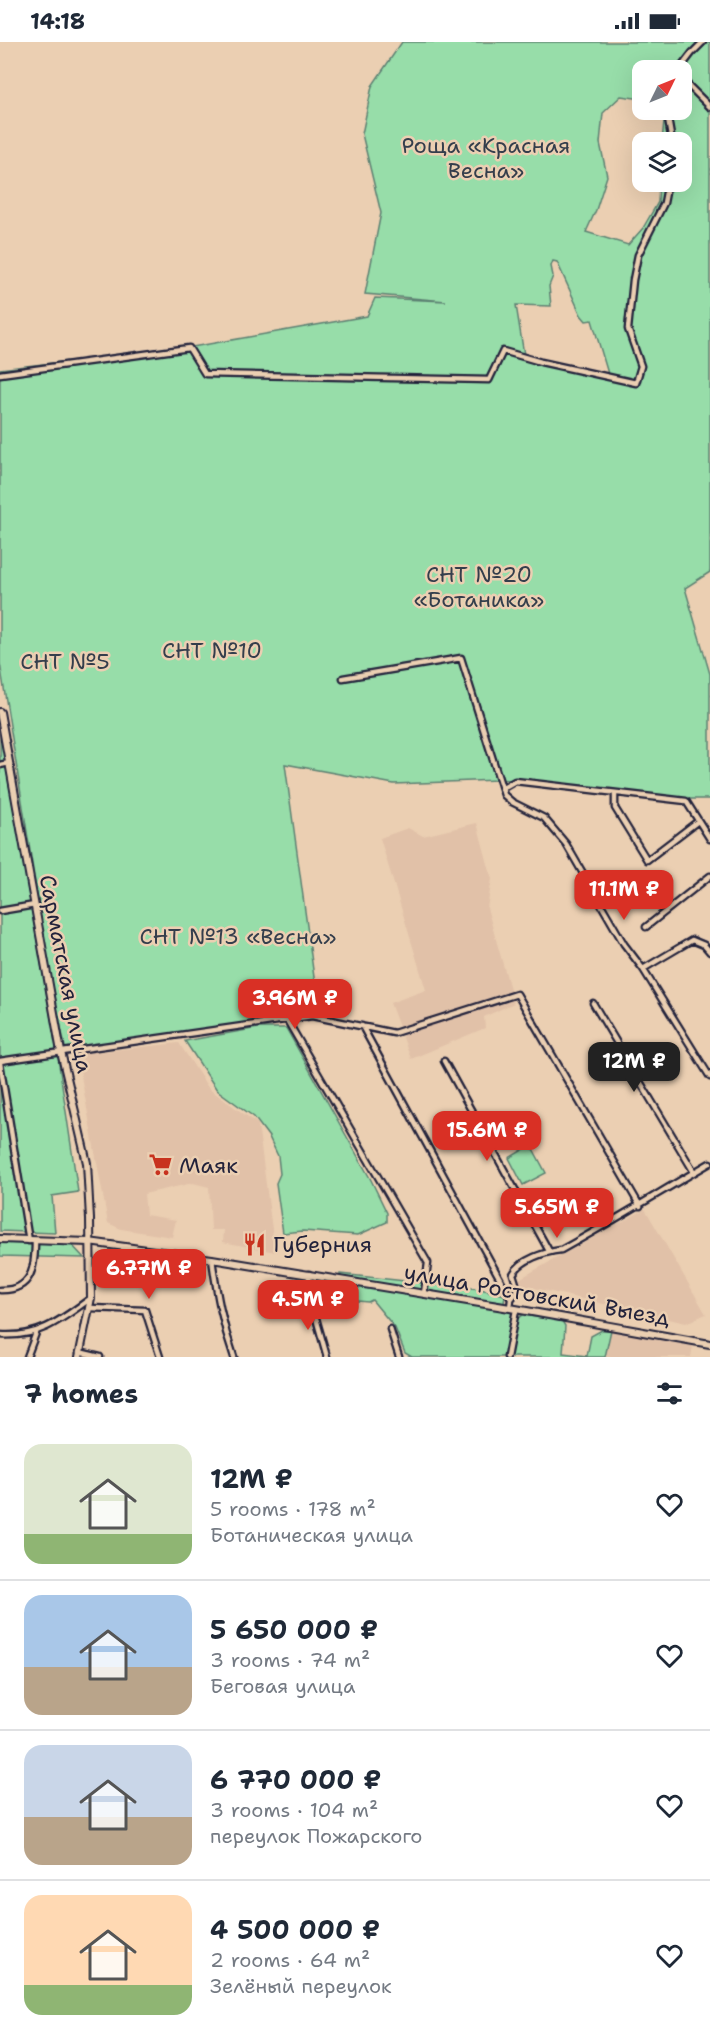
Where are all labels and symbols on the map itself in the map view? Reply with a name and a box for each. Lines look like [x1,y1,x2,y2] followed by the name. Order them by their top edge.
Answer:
[632,60,692,120] north arrow
[402,131,570,185] park label: Роща «Красная Весна»
[414,560,544,614] park label: СНТ №20 «Ботаника»
[162,636,262,665] park label: СНТ №10
[20,647,110,676] park label: СНТ №5
[569,870,679,921] pin: 11.1M ₽
[33,872,99,1076] street label: Сарматская улица
[139,922,337,951] park label: СНТ №13 «Весна»
[240,979,350,1030] pin: 3.96M ₽
[592,1042,676,1093] pin: 12M ₽
[432,1111,542,1162] pin: 15.6M ₽
[179,1151,238,1180] place label: Маяк
[148,1152,174,1178] supermarket icon: Маяк
[502,1188,612,1239] pin: 5.65M ₽
[273,1230,372,1259] place label: Губерния
[242,1231,268,1257] restaurant icon: Губерния
[94,1249,204,1300] pin: 6.77M ₽
[402,1257,672,1333] street label: улица Ростовский Выезд
[259,1280,357,1331] pin: 4.5M ₽

